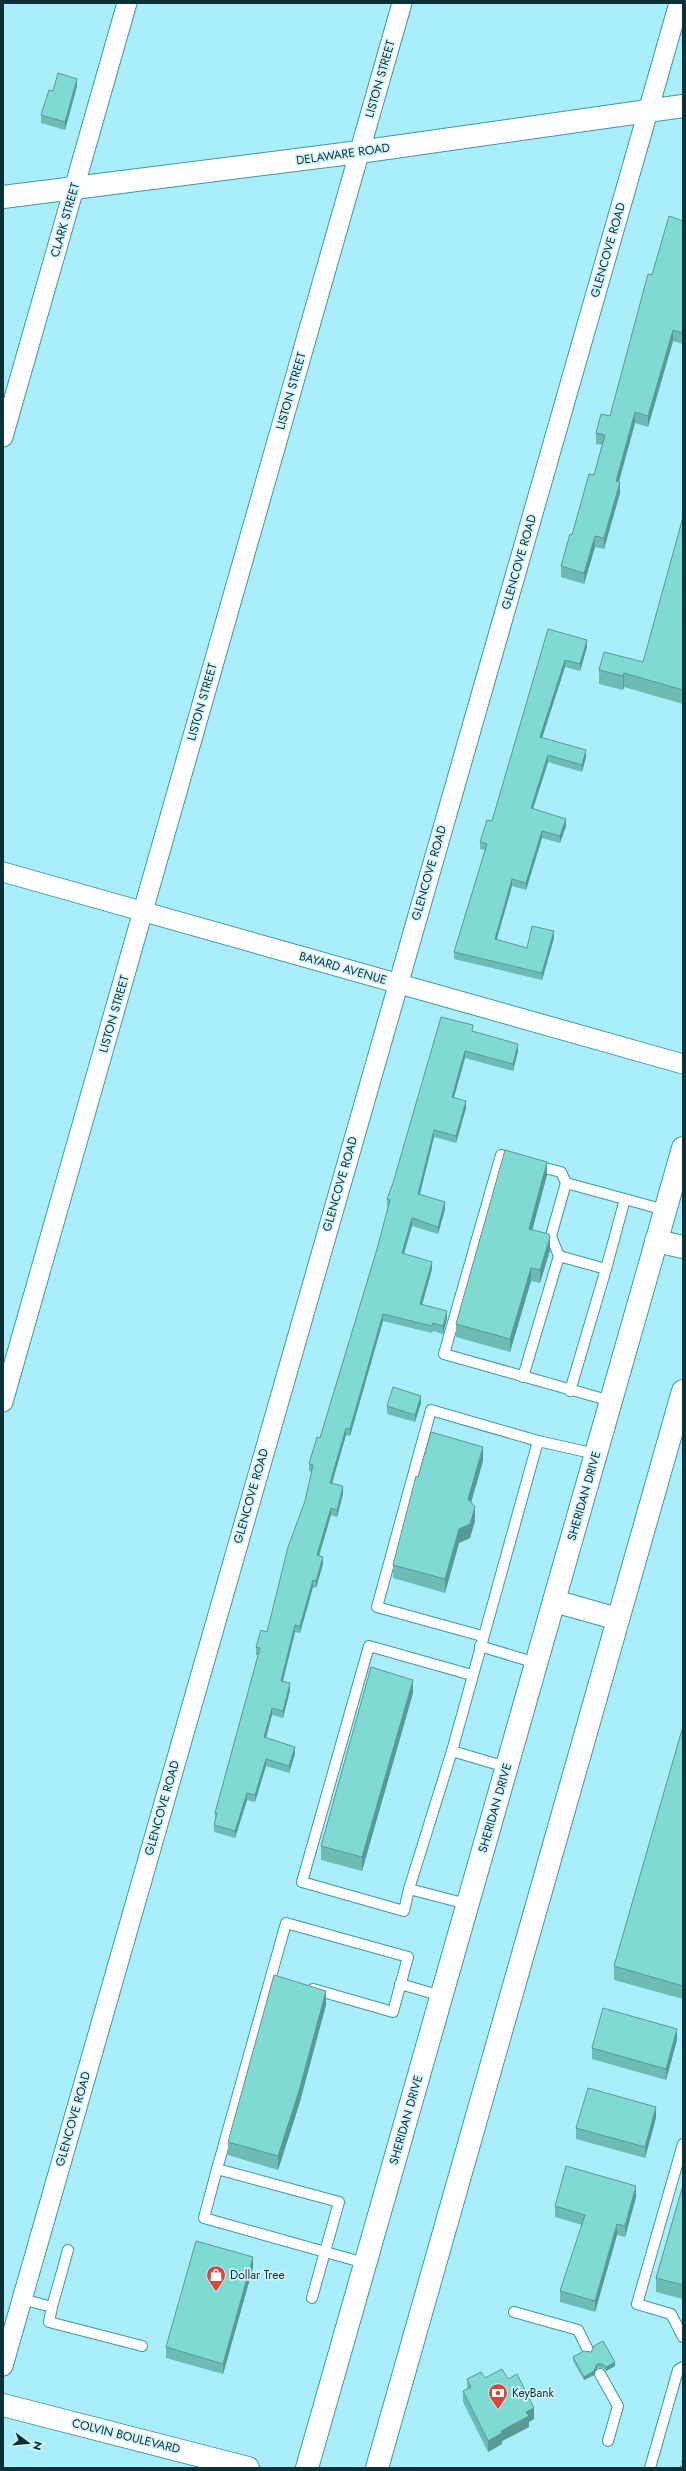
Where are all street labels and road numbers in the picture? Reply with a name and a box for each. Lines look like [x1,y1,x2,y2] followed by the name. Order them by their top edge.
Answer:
[360,38,400,120] street label: LISTON STREET
[295,138,391,170] street label: DELAWARE ROAD
[46,180,84,259] street label: CLARK STREET
[586,200,630,300] street label: GLENCOVE ROAD
[271,350,311,432] street label: LISTON STREET
[497,512,541,612] street label: GLENCOVE ROAD
[182,661,222,743] street label: LISTON STREET
[407,823,451,923] street label: GLENCOVE ROAD
[297,947,389,989] street label: BAYARD AVENUE
[94,973,134,1055] street label: LISTON STREET
[318,1134,362,1234] street label: GLENCOVE ROAD
[229,1446,273,1546] street label: GLENCOVE ROAD
[563,1449,605,1543] street label: SHERIDAN DRIVE
[140,1758,184,1858] street label: GLENCOVE ROAD
[474,1761,516,1855] street label: SHERIDAN DRIVE
[51,2069,95,2169] street label: GLENCOVE ROAD
[385,2073,427,2167] street label: SHERIDAN DRIVE
[70,2414,182,2458] street label: COLVIN BOULEVARD

